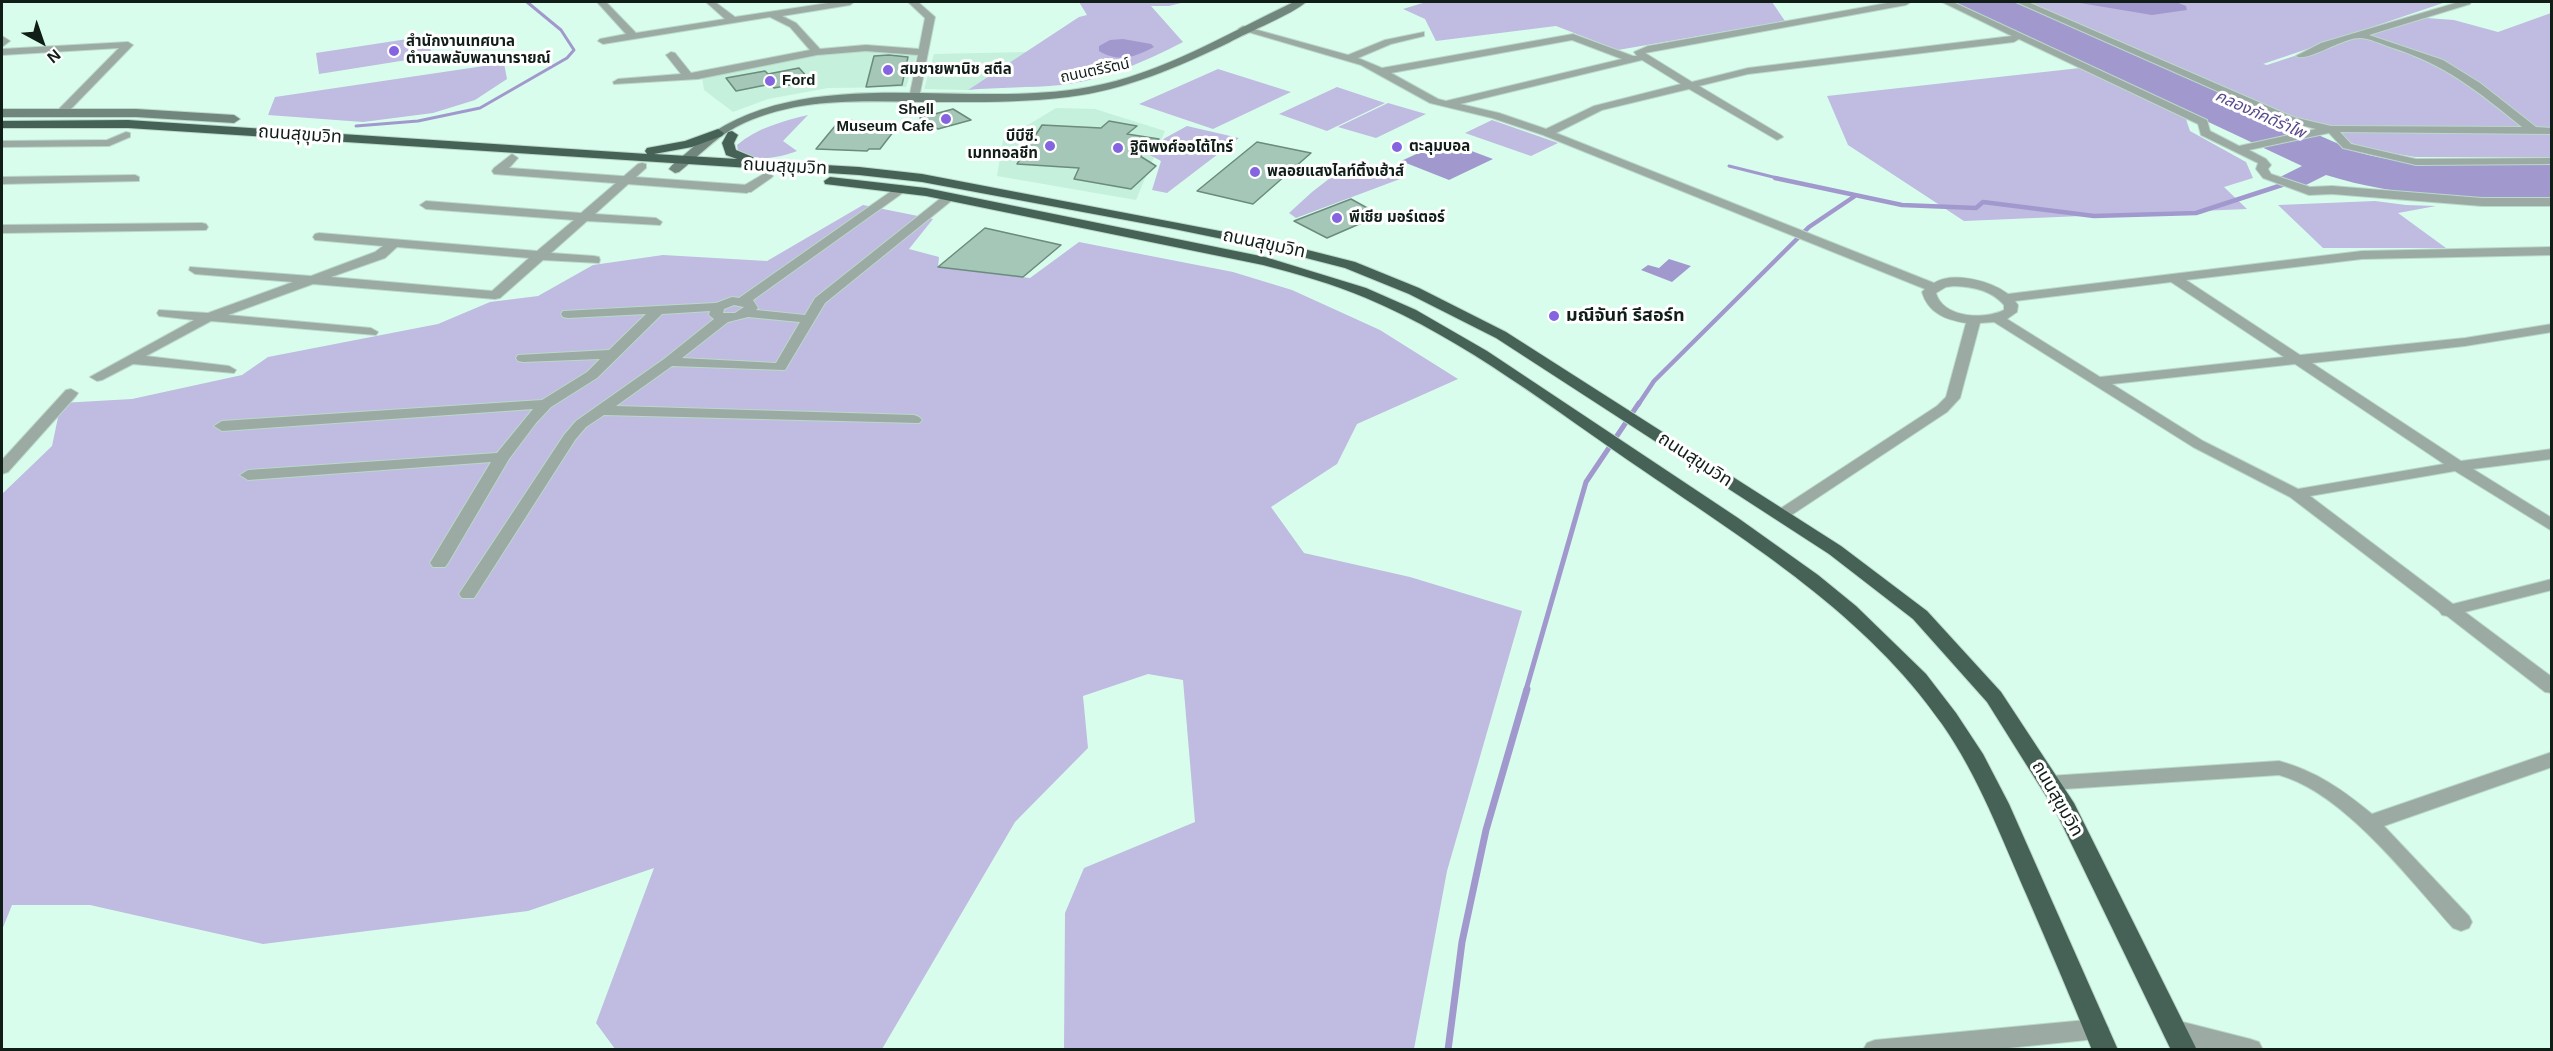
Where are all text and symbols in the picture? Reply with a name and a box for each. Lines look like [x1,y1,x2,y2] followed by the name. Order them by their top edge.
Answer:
[12,12,72,72] north arrow
[406,33,551,68] place label: สำนักงานเทศบาล ตำบลพลับพลานารายณ์
[387,44,401,58] marker: สำนักงานเทศบาล ตำบลพลับพลานารายณ์
[44,46,64,66] text: N
[1059,55,1131,87] street label: ถนนตรีรัตน์
[900,61,1012,79] place label: สมชายพานิช สตีล
[881,63,895,77] marker: สมชายพานิช สตีล
[782,72,815,90] place label: Ford
[763,74,777,88] marker: Ford
[2212,87,2308,143] water label: คลองภัคดีรำไพ
[836,101,934,136] place label: Shell Museum Cafe
[939,112,953,126] marker: Shell Museum Cafe
[257,121,343,149] street label: ถนนสุขุมวิท
[967,128,1038,163] place label: บีบีซี. เมททอลชีท
[1409,138,1470,156] place label: ตะลุมบอล
[1043,139,1057,153] marker: บีบีซี. เมททอลชีท
[1130,139,1233,157] place label: ฐิติพงศ์ออโต้ไทร์
[1390,140,1404,154] marker: ตะลุมบอล
[1111,141,1125,155] marker: ฐิติพงศ์ออโต้ไทร์
[743,154,827,180] street label: ถนนสุขุมวิท
[1267,163,1404,181] place label: พลอยแสงไลท์ติ้งเฮ้าส์
[1248,165,1262,179] marker: พลอยแสงไลท์ติ้งเฮ้าส์
[1349,209,1445,227] place label: พีเชีย มอร์เตอร์
[1330,211,1344,225] marker: พีเชีย มอร์เตอร์
[1221,225,1307,263] street label: ถนนสุขุมวิท
[1566,305,1685,327] place label: มณีจันท์ รีสอร์ท
[1547,309,1561,323] marker: มณีจันท์ รีสอร์ท
[1654,428,1736,492] street label: ถนนสุขุมวิท
[2027,757,2087,841] street label: ถนนสุขุมวิท

